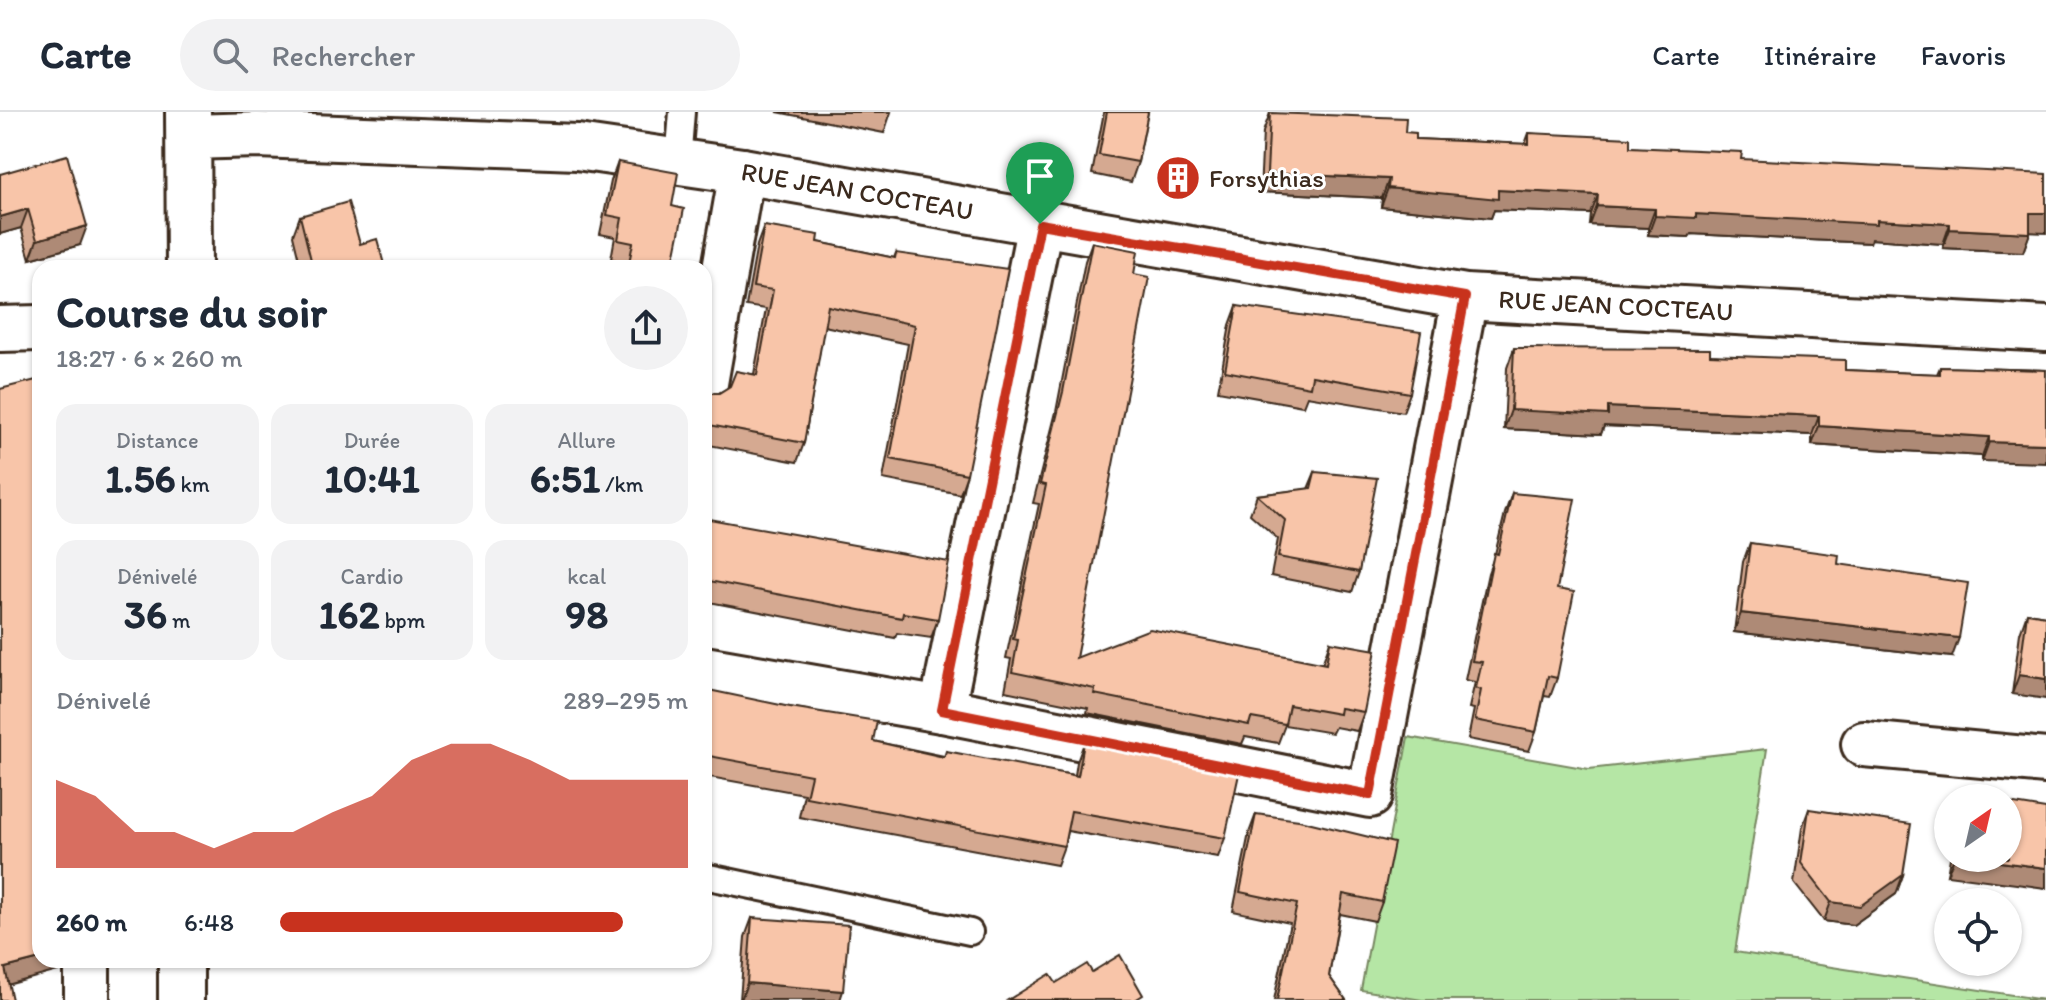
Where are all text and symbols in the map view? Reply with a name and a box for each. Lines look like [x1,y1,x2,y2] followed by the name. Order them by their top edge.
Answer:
[180,19,740,91] search box
[40,32,132,78] text: Carte
[208,33,252,77] icon: search
[272,37,415,74] text: Rechercher
[1652,38,1720,72] text: Carte
[1764,38,1877,72] text: Itinéraire
[1921,38,2006,72] text: Favoris
[1006,142,1074,224] pin
[1018,154,1062,198] icon: arrive
[1154,154,1202,202] building icon: Forsythias
[739,155,976,227] street label: RUE JEAN COCTEAU
[1209,162,1324,194] place label: Forsythias
[1498,283,1734,328] street label: RUE JEAN COCTEAU
[56,285,327,338] text: Course du soir
[604,286,688,370] button: share
[56,342,243,374] text: 18:27 · 6 × 260 m
[116,427,199,454] text: Distance
[344,427,400,454] text: Durée
[558,427,616,454] text: Allure
[105,454,176,502] text: 1.56
[324,454,420,502] text: 10:41
[530,454,600,502] text: 6:51
[176,471,210,498] text: km
[600,471,644,498] text: /km
[117,563,198,590] text: Dénivelé
[341,563,403,590] text: Cardio
[567,563,606,590] text: kcal
[124,590,167,638] text: 36
[319,590,379,638] text: 162
[565,590,608,638] text: 98
[167,607,191,634] text: m
[379,607,425,634] text: bpm
[56,684,151,716] text: Dénivelé
[563,684,688,716] text: 289–295 m
[1934,784,2022,872] north arrow
[1934,784,2022,976] map controls
[1934,888,2022,976] button: locate
[56,906,127,938] text: 260 m
[184,906,234,938] text: 6:48

